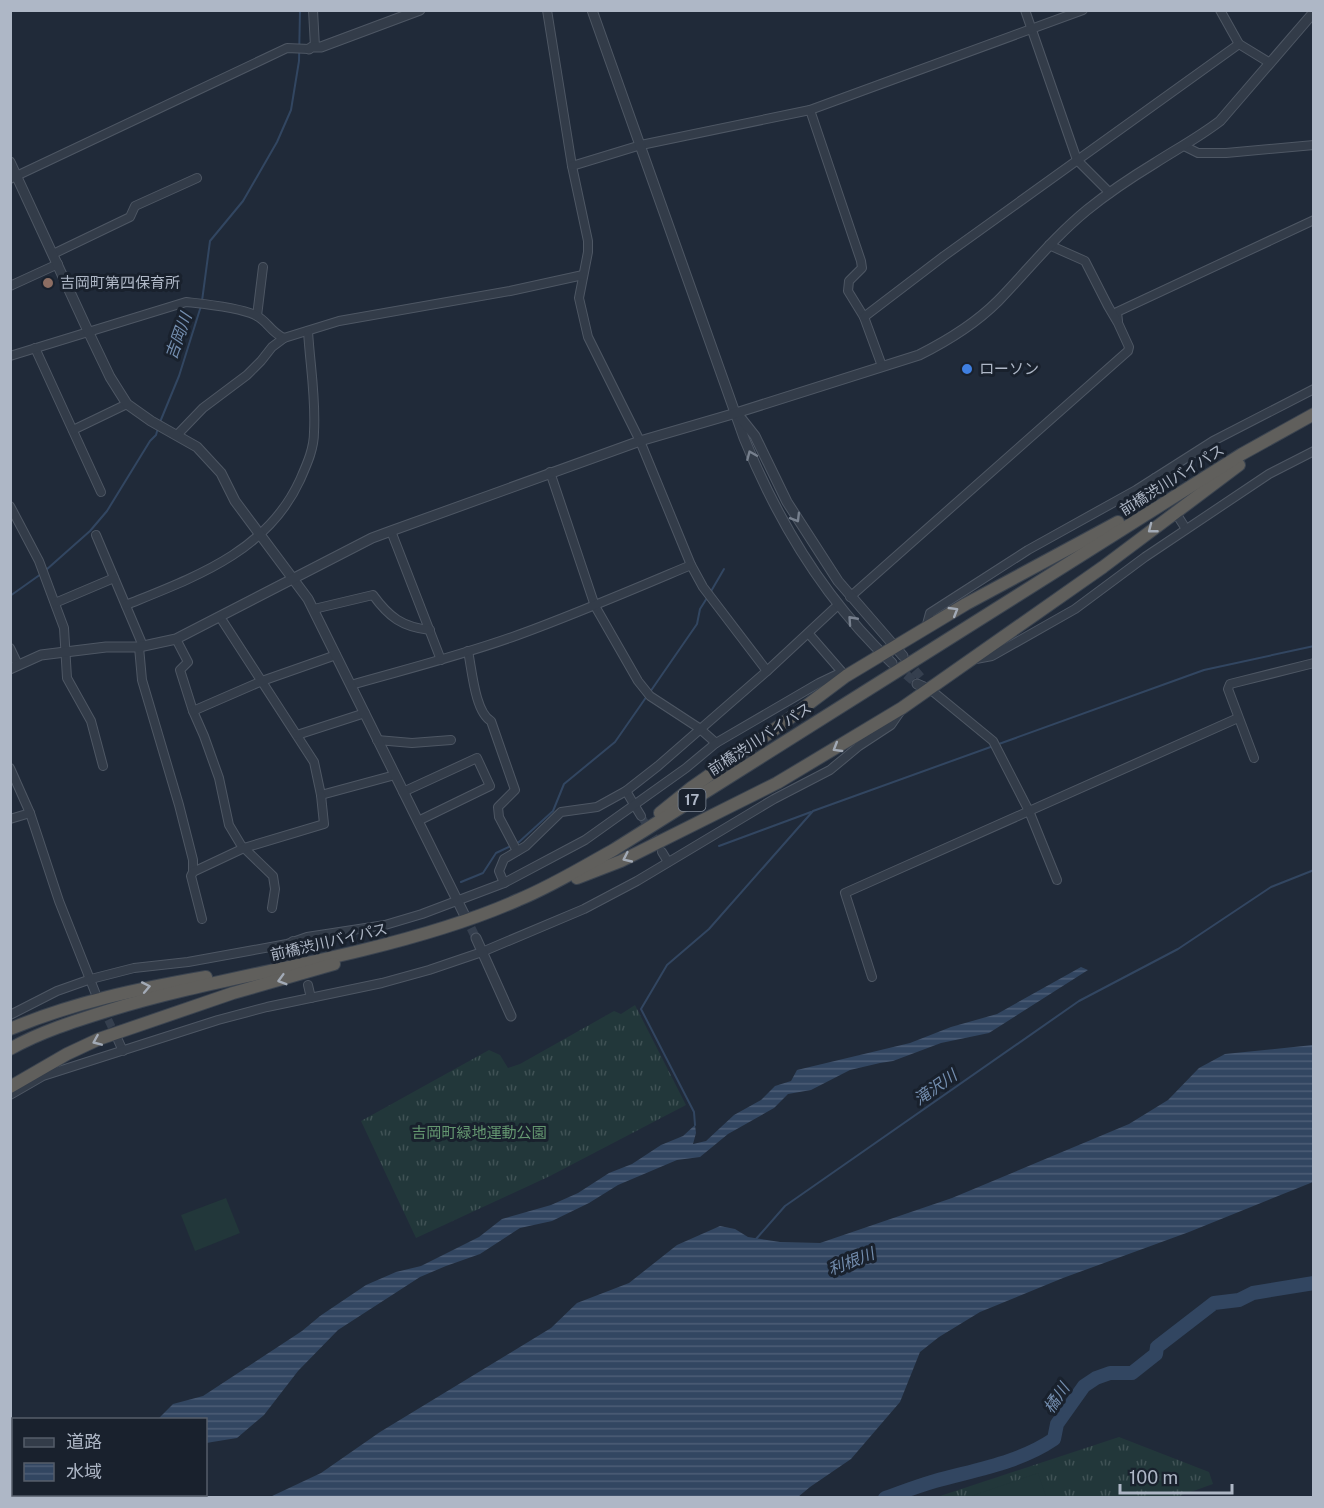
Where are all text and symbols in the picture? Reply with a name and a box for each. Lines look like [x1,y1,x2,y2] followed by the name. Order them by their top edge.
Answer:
[60,274,180,291] place label: 吉岡町第四保育所
[41,276,55,290] marker: 吉岡町第四保育所
[161,308,196,362] water label: 吉岡川
[979,360,1039,377] place label: ローソン
[960,362,974,376] marker: ローソン
[1116,441,1227,519] street label: 前橋渋川バイパス
[746,450,758,461] one-way arrow
[789,512,801,522] one-way arrow
[1148,522,1159,533] one-way arrow
[948,607,958,618] one-way arrow
[848,616,859,627] one-way arrow
[705,699,815,778] street label: 前橋渋川バイパス
[833,741,843,753] one-way arrow
[678,789,706,811] road number: 17
[622,850,633,862] one-way arrow
[269,920,389,963] street label: 前橋渋川バイパス
[277,973,288,985] one-way arrow
[141,981,151,994] one-way arrow
[92,1033,103,1045] one-way arrow
[910,1065,962,1109] water label: 滝沢川
[411,1124,547,1141] park label: 吉岡町緑地運動公園
[825,1243,879,1279] water label: 利根川
[1040,1378,1074,1417] water label: 橘川
[12,1418,207,1496] legend
[66,1431,102,1452] text: 道路
[1120,1457,1232,1495] scale bar
[66,1461,102,1482] text: 水域
[1129,1467,1178,1488] text: 100 m

